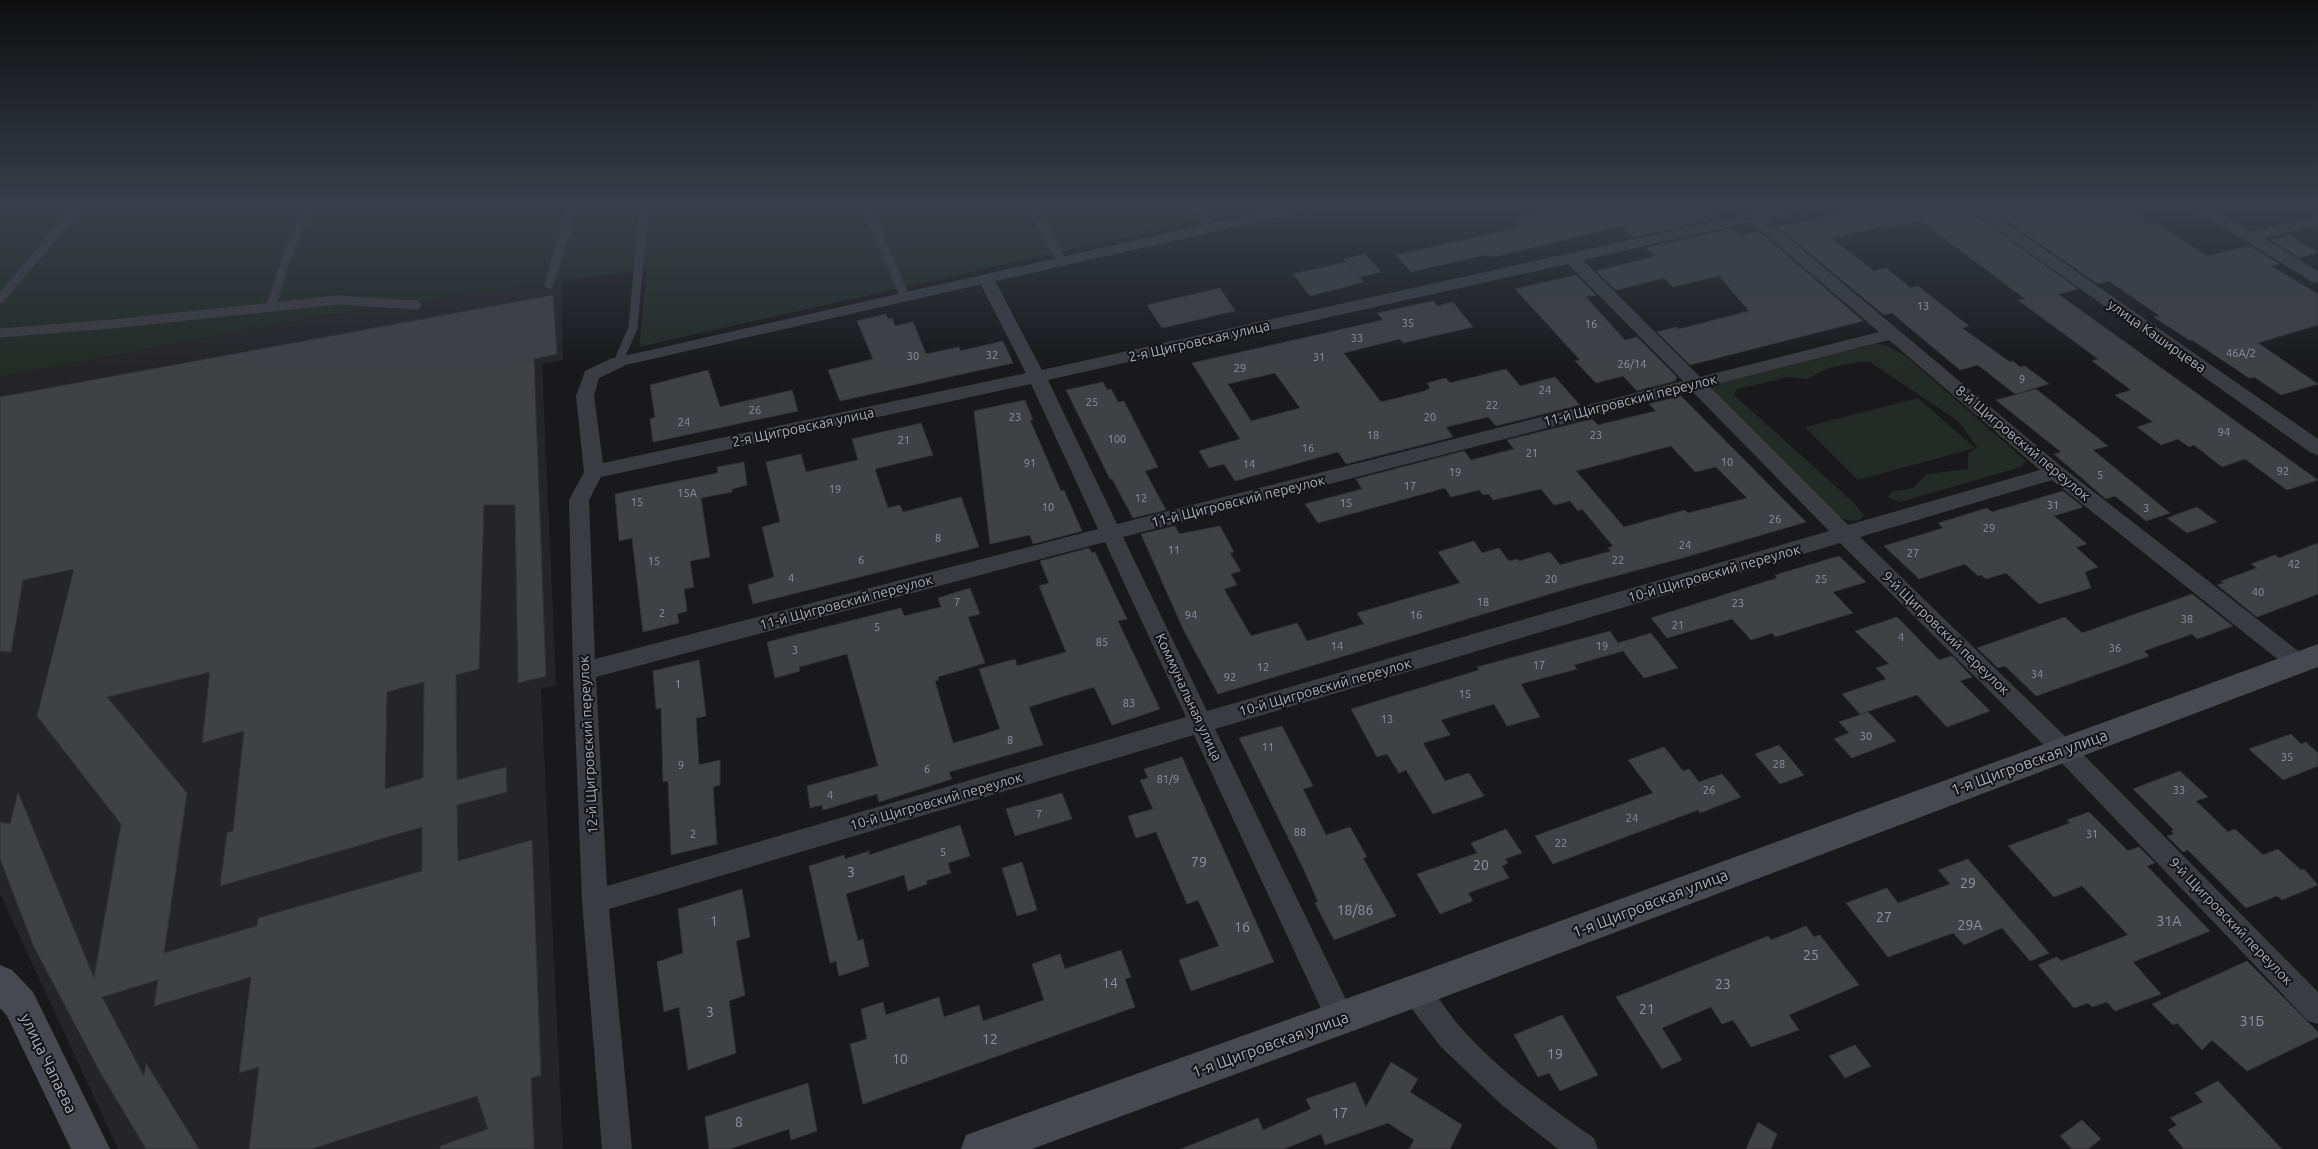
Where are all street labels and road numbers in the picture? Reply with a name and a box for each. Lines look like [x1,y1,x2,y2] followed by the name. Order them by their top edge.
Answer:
[2105,296,2209,376] street label: улица Каширцева
[1127,317,1271,365] street label: 2-я Щигровская улица
[1541,371,1719,429] street label: 11-й Щигровский переулок
[1953,382,2093,504] street label: 8-й Щигровский переулок
[731,404,875,450] street label: 2-я Щигровская улица
[1149,472,1327,530] street label: 11-й Щигровский переулок
[1626,541,1802,605] street label: 10-й Щигровский переулок
[1879,568,2013,698] street label: 9-й Щигровский переулок
[758,571,934,633] street label: 11-й Щигровский переулок
[1152,631,1226,763] street label: Коммунальная улица
[575,655,601,835] street label: 12-й Щигровский переулок
[1237,655,1413,719] street label: 10-й Щигровский переулок
[1948,725,2110,799] street label: 1-я Щигровская улица
[848,769,1024,833] street label: 10-й Щигровский переулок
[2166,854,2296,988] street label: 9-й Щигровский переулок
[1570,865,1730,941] street label: 1-я Щигровская улица
[1189,1007,1351,1081] street label: 1-я Щигровская улица
[17,1010,81,1116] street label: улица Чапаева

